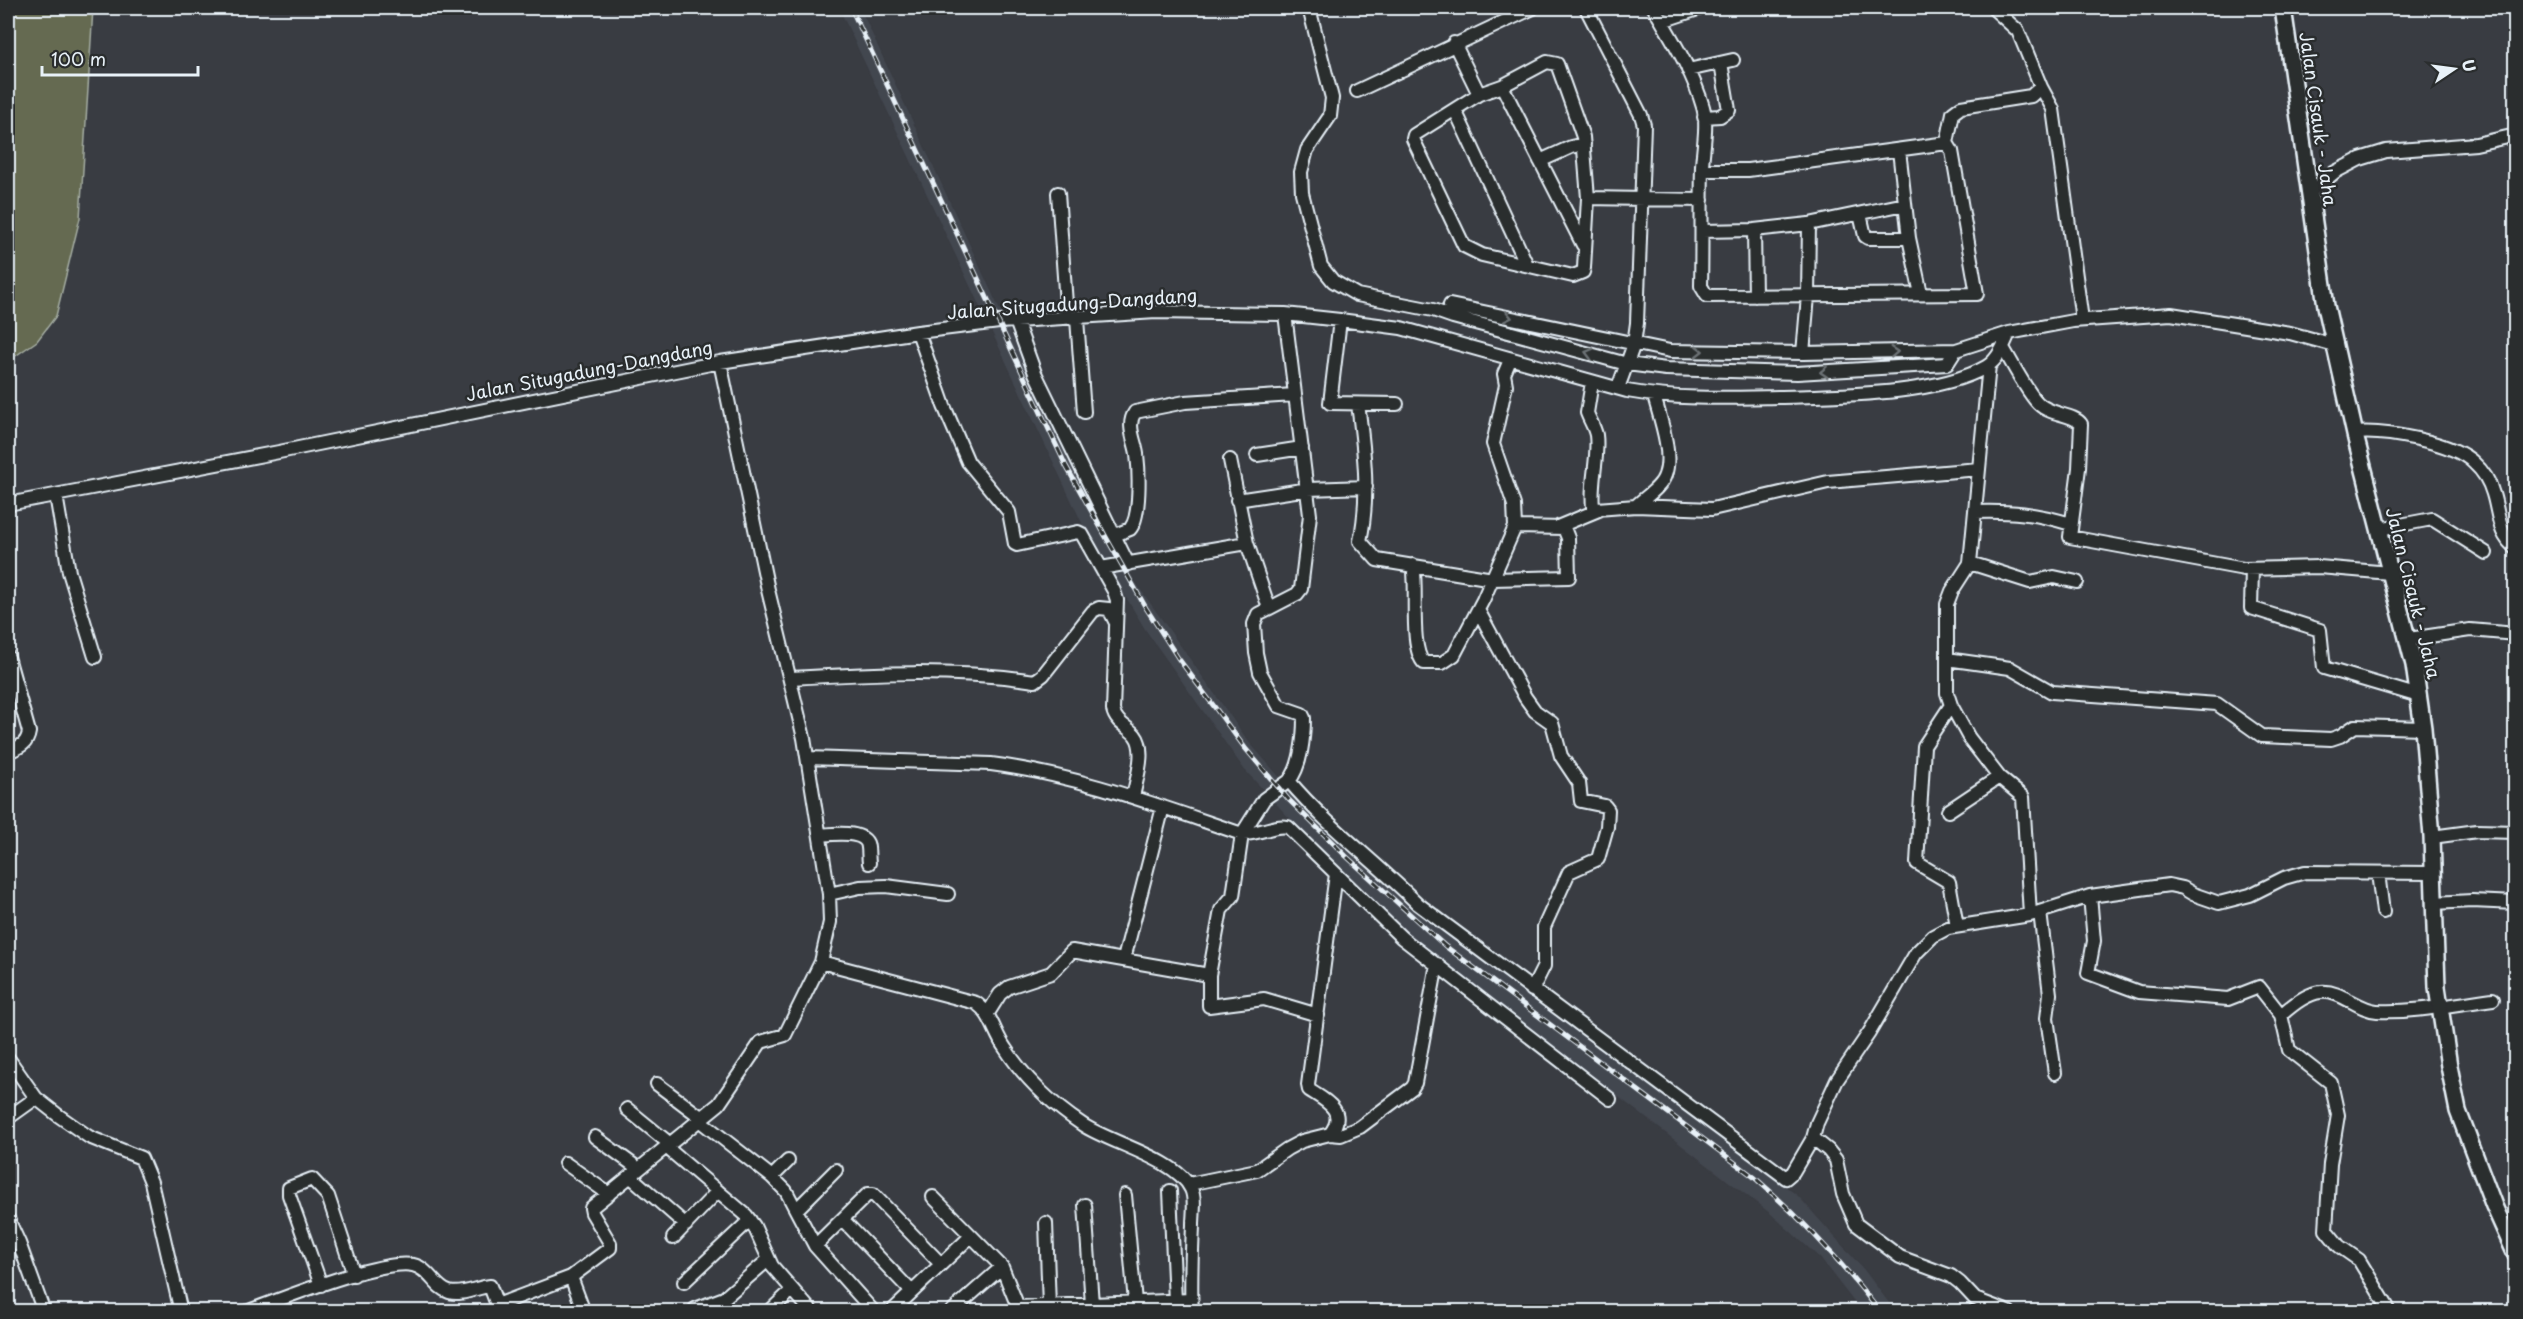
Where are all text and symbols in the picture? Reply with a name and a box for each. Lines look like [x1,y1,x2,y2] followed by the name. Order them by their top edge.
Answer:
[2293,30,2345,209] street label: Jalan Cisauk - Jaha
[42,39,198,77] scale bar
[2424,39,2484,99] north arrow
[51,45,106,72] text: 100 m
[2457,57,2483,74] text: U
[946,281,1198,325] street label: Jalan Situgadung-Dangdang
[1502,310,1512,323] one-way arrow
[463,333,715,407] street label: Jalan Situgadung-Dangdang
[1695,345,1704,358] one-way arrow
[1890,346,1899,359] one-way arrow
[1585,348,1595,361] one-way arrow
[1820,365,1829,378] one-way arrow
[2380,504,2449,682] street label: Jalan Cisauk - Jaha

